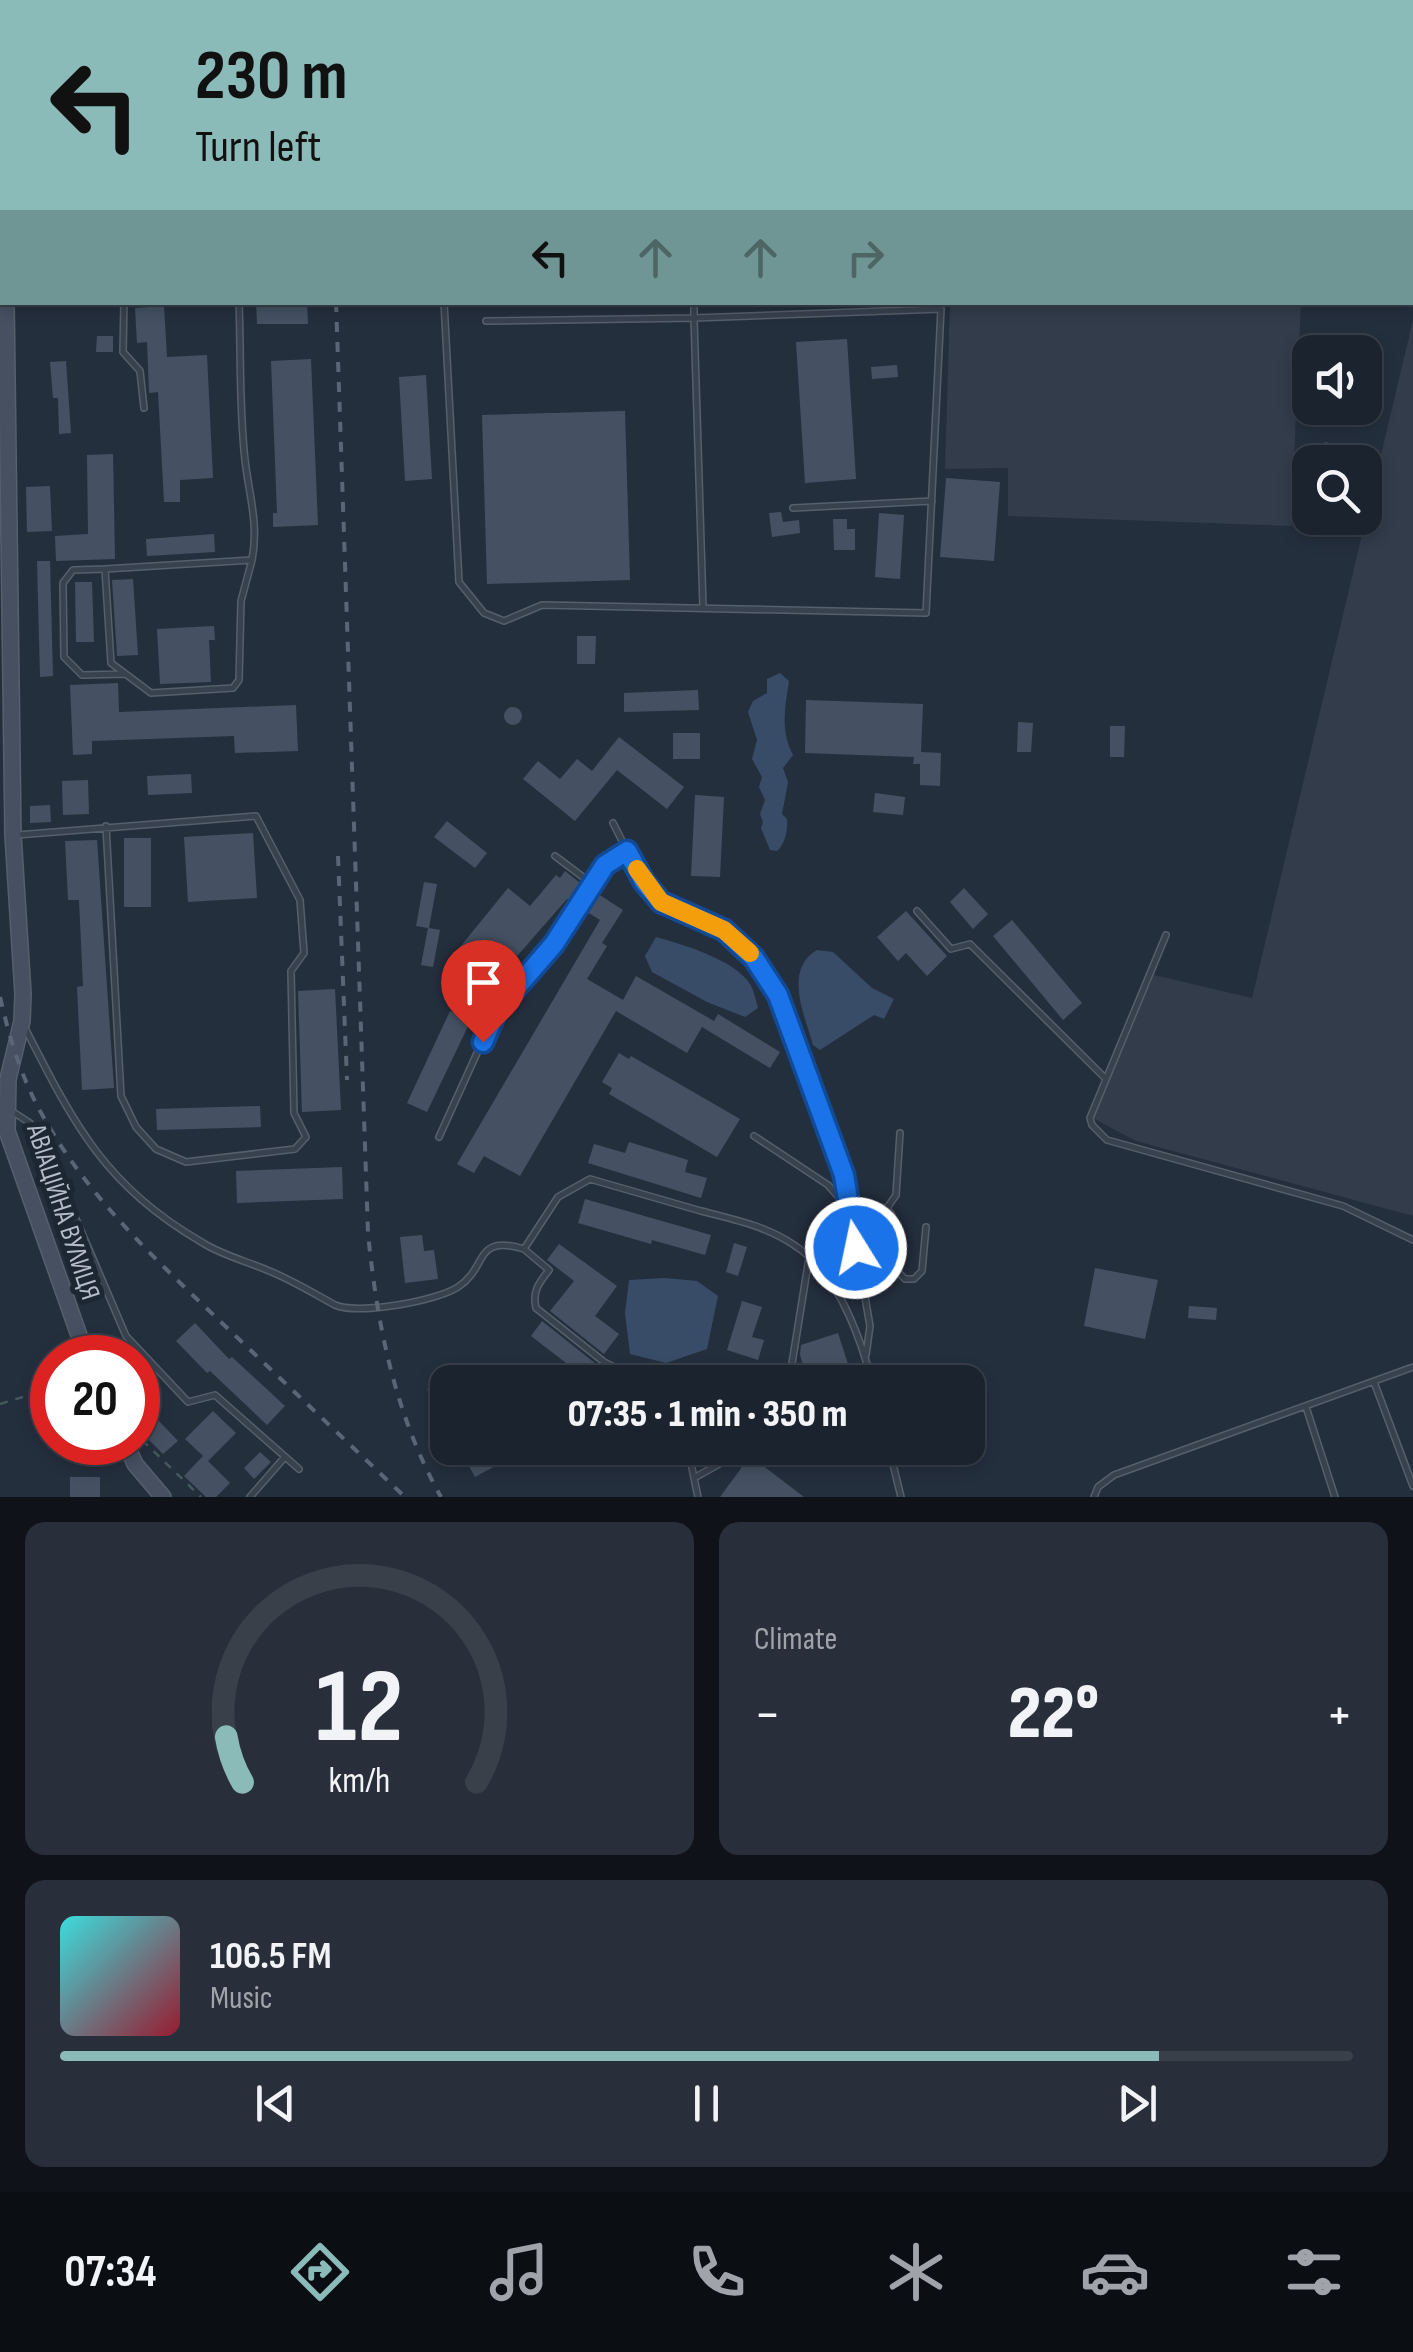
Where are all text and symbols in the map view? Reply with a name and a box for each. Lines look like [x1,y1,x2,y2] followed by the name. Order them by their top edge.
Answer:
[195,35,348,119] text: 230 m
[30,40,160,170] icon: left
[195,120,321,175] text: Turn left
[523,230,578,285] icon: left
[628,230,683,285] icon: ahead
[733,230,788,285] icon: ahead
[838,230,893,285] icon: right
[1292,335,1382,535] map controls
[1292,335,1382,425] button: sound
[1292,445,1382,535] button: search
[441,940,526,1043] pin
[456,955,511,1010] icon: arrive
[19,1119,107,1304] street label: АВІАЦІЙНА ВУЛИЦЯ
[804,1196,908,1300] position arrow
[30,1335,160,1465] speed limit sign: 20
[568,1392,847,1437] text: 07:35 · 1 min · 350 m
[754,1620,837,1659] text: Climate
[316,1646,403,1771] text: 12
[1008,1669,1099,1760] text: 22°
[754,1682,781,1749] text: −
[1326,1682,1353,1749] text: +
[329,1760,390,1803] text: km/h
[210,1934,331,1979] text: 106.5 FM
[210,1979,273,2018] text: Music
[248,2076,303,2131] icon: previous
[679,2076,734,2131] icon: pause
[1110,2076,1165,2131] icon: next
[285,2237,355,2307] icon: directions
[484,2237,554,2307] icon: music
[682,2237,752,2307] icon: phone
[881,2237,951,2307] icon: climate
[1080,2237,1150,2307] icon: car
[1279,2237,1349,2307] icon: filters
[64,2245,156,2300] text: 07:34

